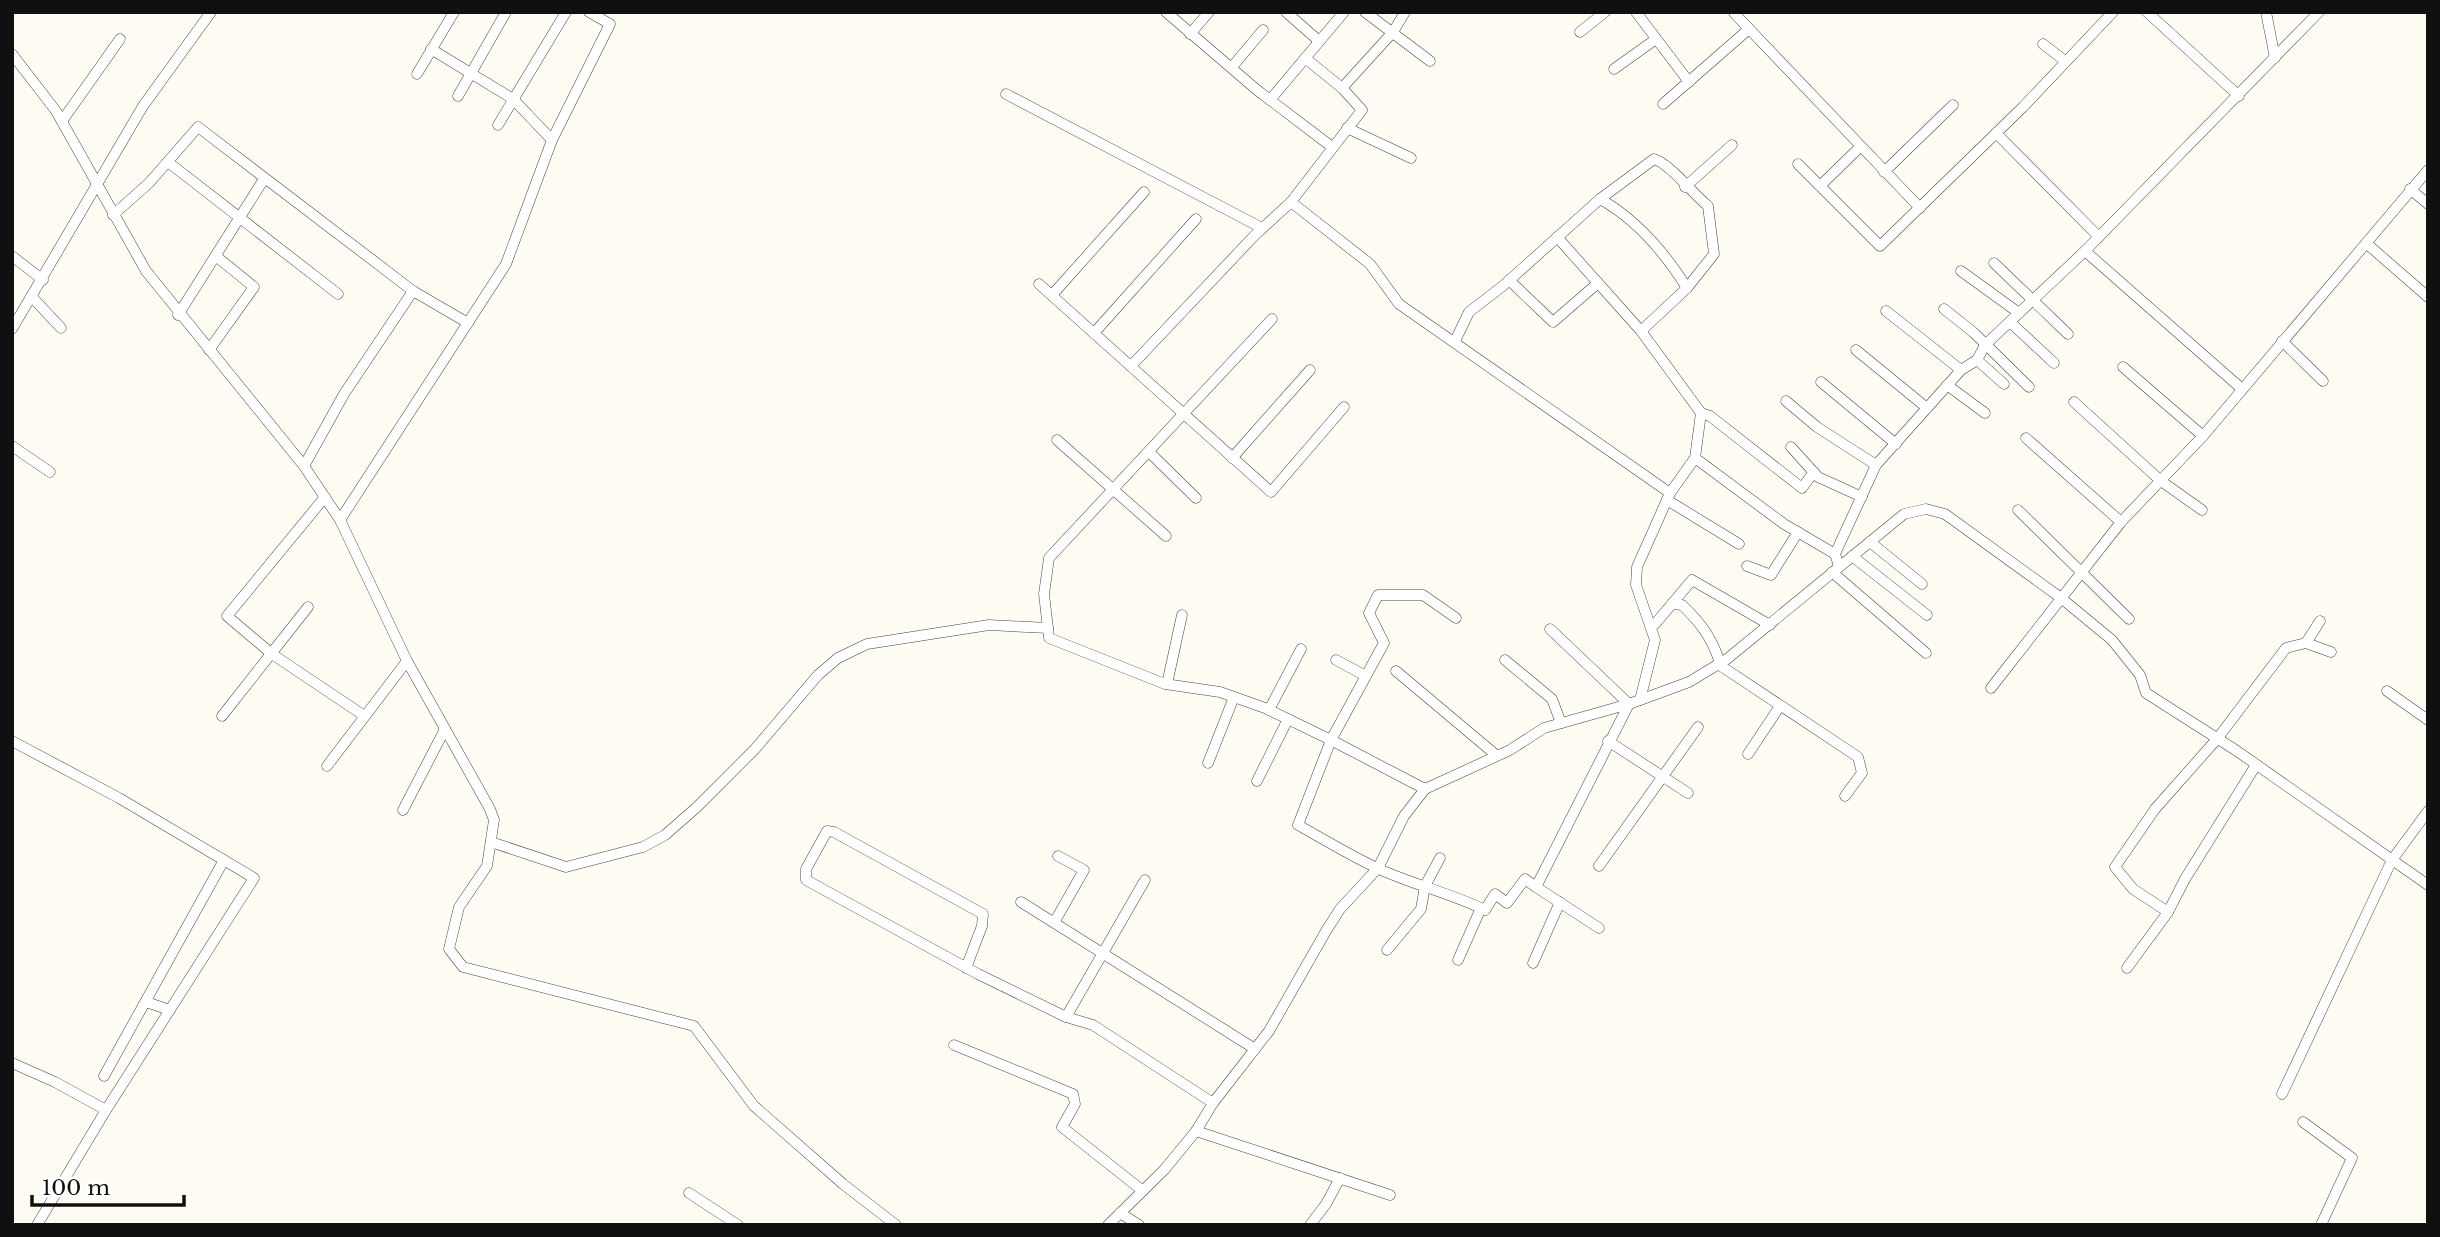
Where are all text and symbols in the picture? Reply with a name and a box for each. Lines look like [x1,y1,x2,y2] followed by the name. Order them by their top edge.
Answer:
[32,1164,184,1208] scale bar
[42,1175,110,1201] text: 100 m

